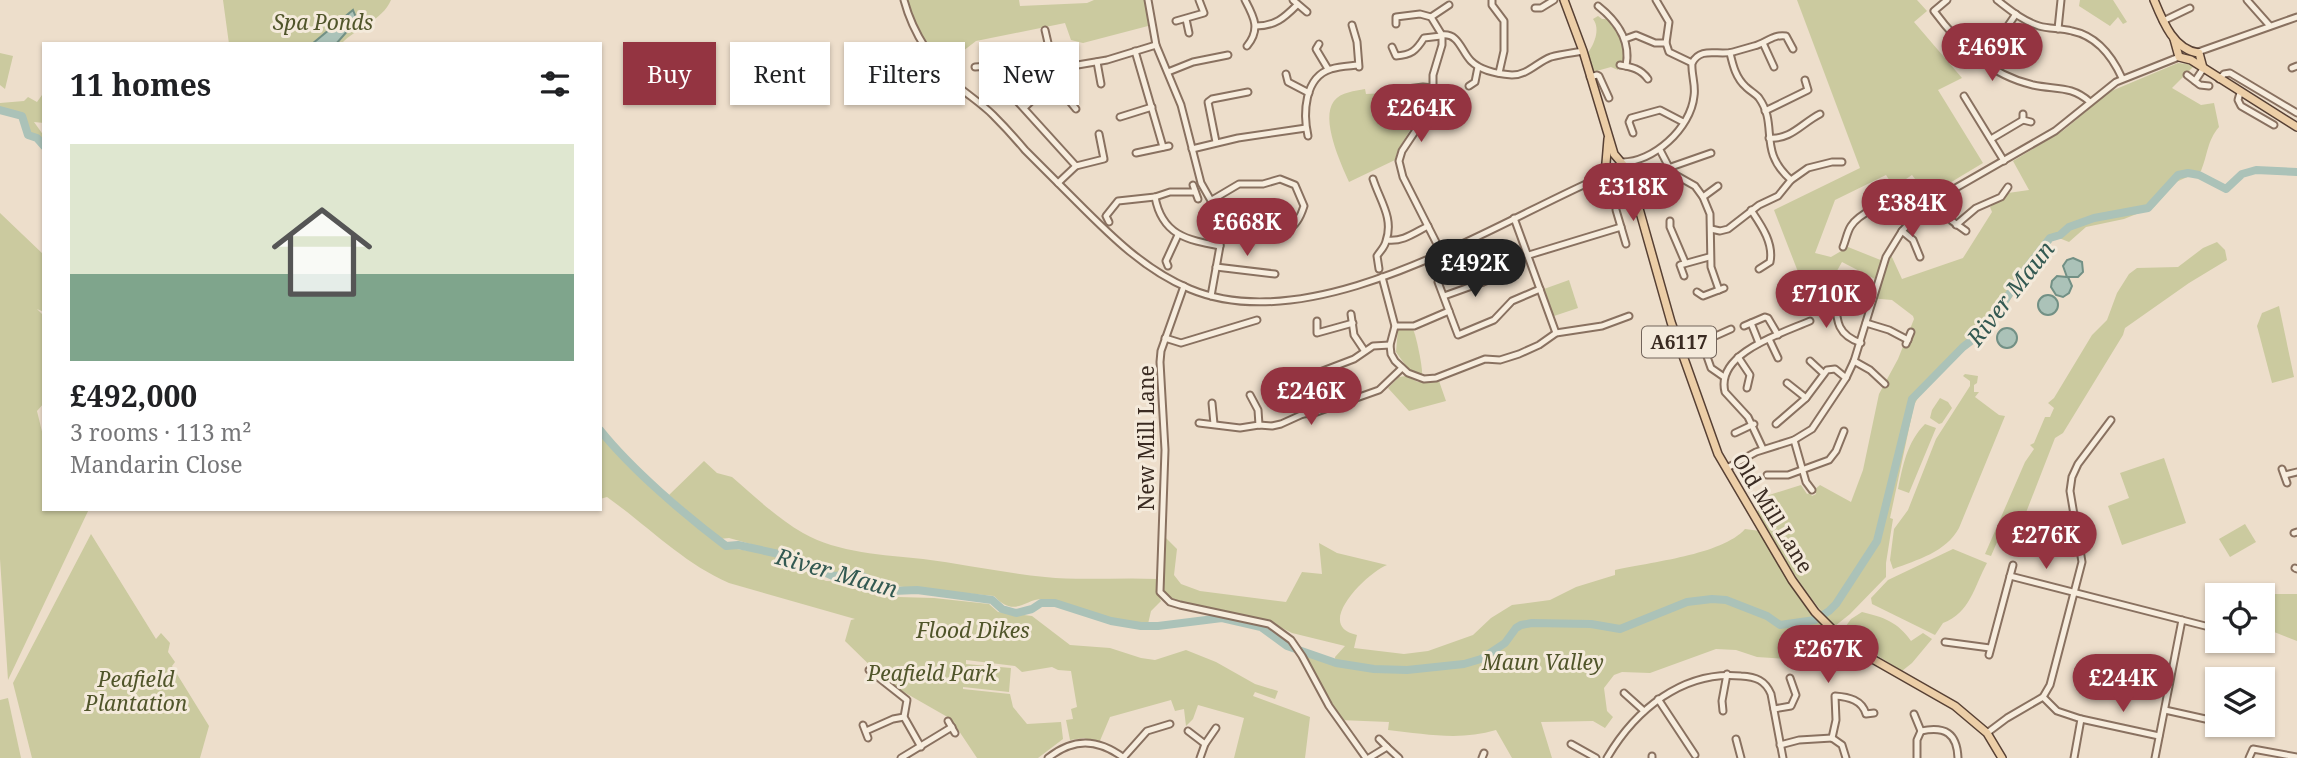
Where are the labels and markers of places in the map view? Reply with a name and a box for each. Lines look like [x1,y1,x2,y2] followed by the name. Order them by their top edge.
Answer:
[1943,24,2041,83] pin: £469K
[1372,85,1470,144] pin: £264K
[1584,164,1682,223] pin: £318K
[1863,180,1961,239] pin: £384K
[1198,198,1296,258] pin: £668K
[1426,240,1524,299] pin: £492K
[1777,270,1875,330] pin: £710K
[1262,368,1360,427] pin: £246K
[1997,512,2095,571] pin: £276K
[1779,626,1877,685] pin: £267K
[2074,654,2172,714] pin: £244K

